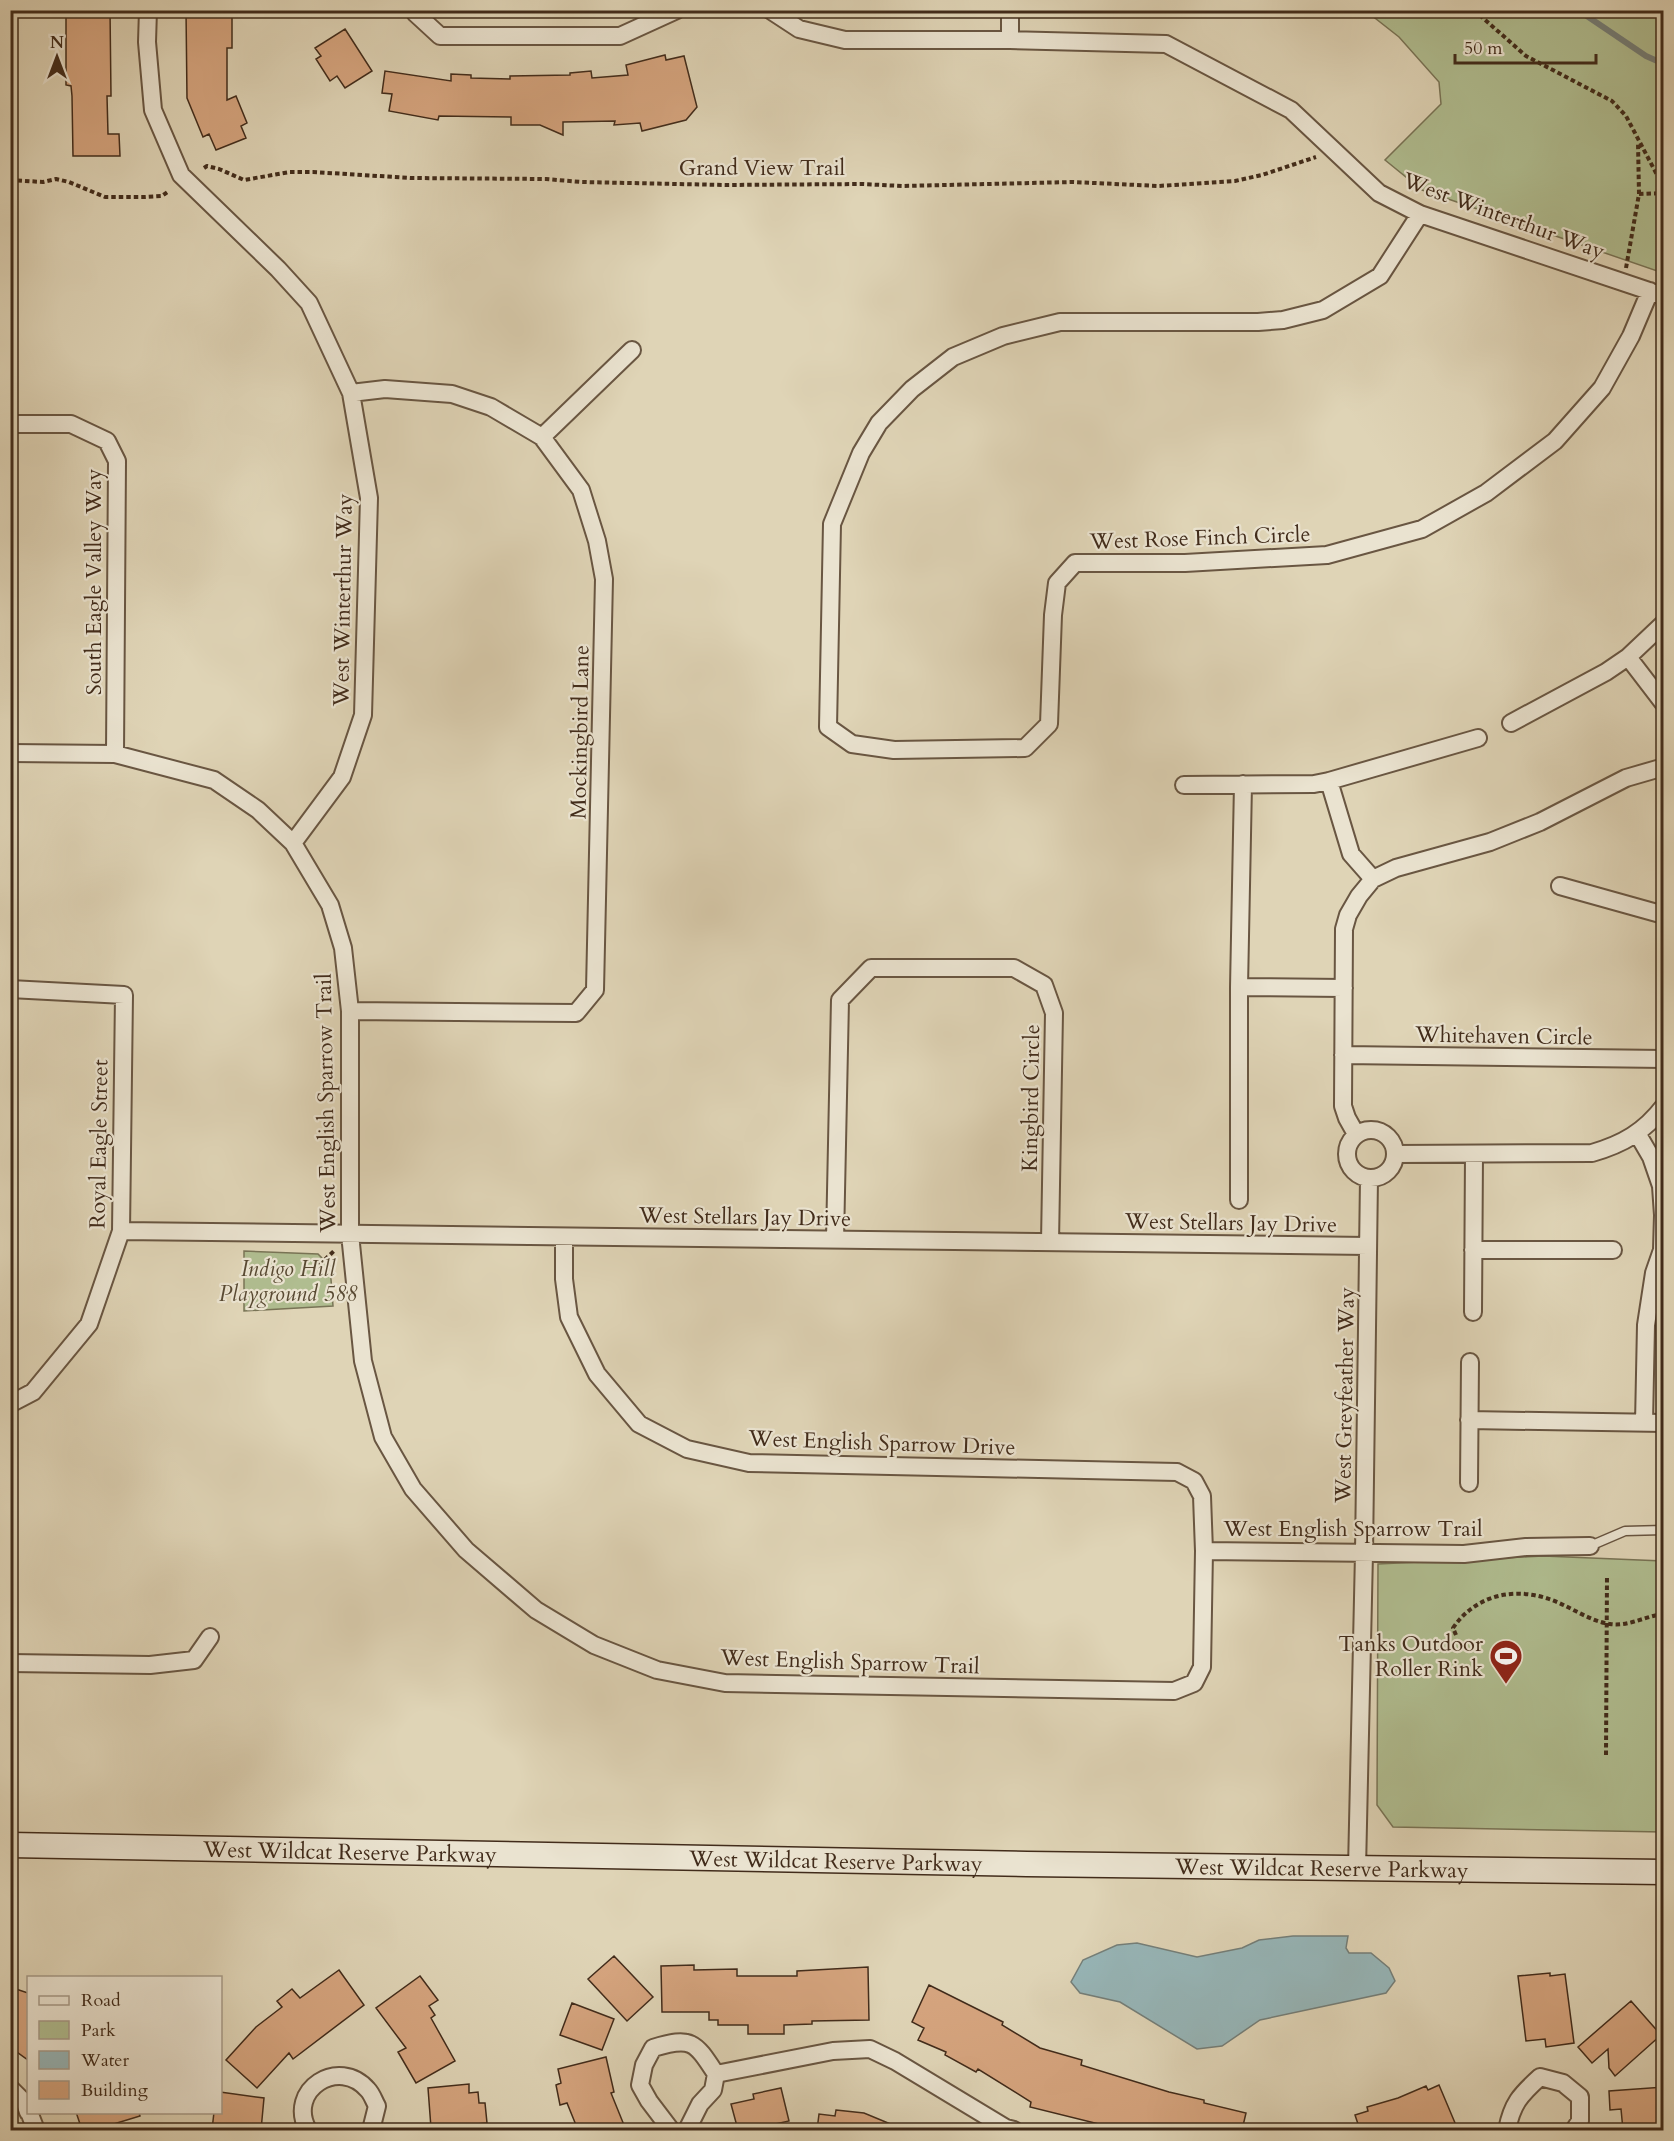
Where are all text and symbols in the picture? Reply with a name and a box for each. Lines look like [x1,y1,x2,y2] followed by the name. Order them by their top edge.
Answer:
[27,27,87,87] north arrow
[1455,27,1596,65] scale bar
[50,32,64,54] text: N
[1464,36,1503,61] text: 50 m
[679,153,846,183] street label: Grand View Trail
[1398,165,1609,267] street label: West Winterthur Way
[79,468,109,695] street label: South Eagle Valley Way
[326,493,360,708] street label: West Winterthur Way
[1088,519,1311,557] street label: West Rose Finch Circle
[563,645,597,819] street label: Mockingbird Lane
[309,973,343,1234] street label: West English Sparrow Trail
[1414,1019,1593,1053] street label: Whitehaven Circle
[1015,1024,1047,1172] street label: Kingbird Circle
[83,1059,115,1229] street label: Royal Eagle Street
[638,1200,851,1234] street label: West Stellars Jay Drive
[1124,1206,1337,1240] street label: West Stellars Jay Drive
[219,1254,358,1309] park label: Indigo Hill Playground 588
[1328,1286,1362,1504] street label: West Greyfeather Way
[747,1423,1016,1463] street label: West English Sparrow Drive
[1222,1514,1483,1544] street label: West English Sparrow Trail
[1338,1629,1484,1684] place label: Tanks Outdoor Roller Rink
[1488,1638,1524,1685] sports icon: Tanks Outdoor Roller Rink
[719,1642,980,1682] street label: West English Sparrow Trail
[202,1835,497,1870] street label: West Wildcat Reserve Parkway
[688,1844,983,1879] street label: West Wildcat Reserve Parkway
[1174,1852,1469,1886] street label: West Wildcat Reserve Parkway
[27,1976,222,2114] legend
[81,1988,121,2013] text: Road
[81,2018,116,2043] text: Park
[80,2048,130,2073] text: Water
[81,2078,149,2103] text: Building

